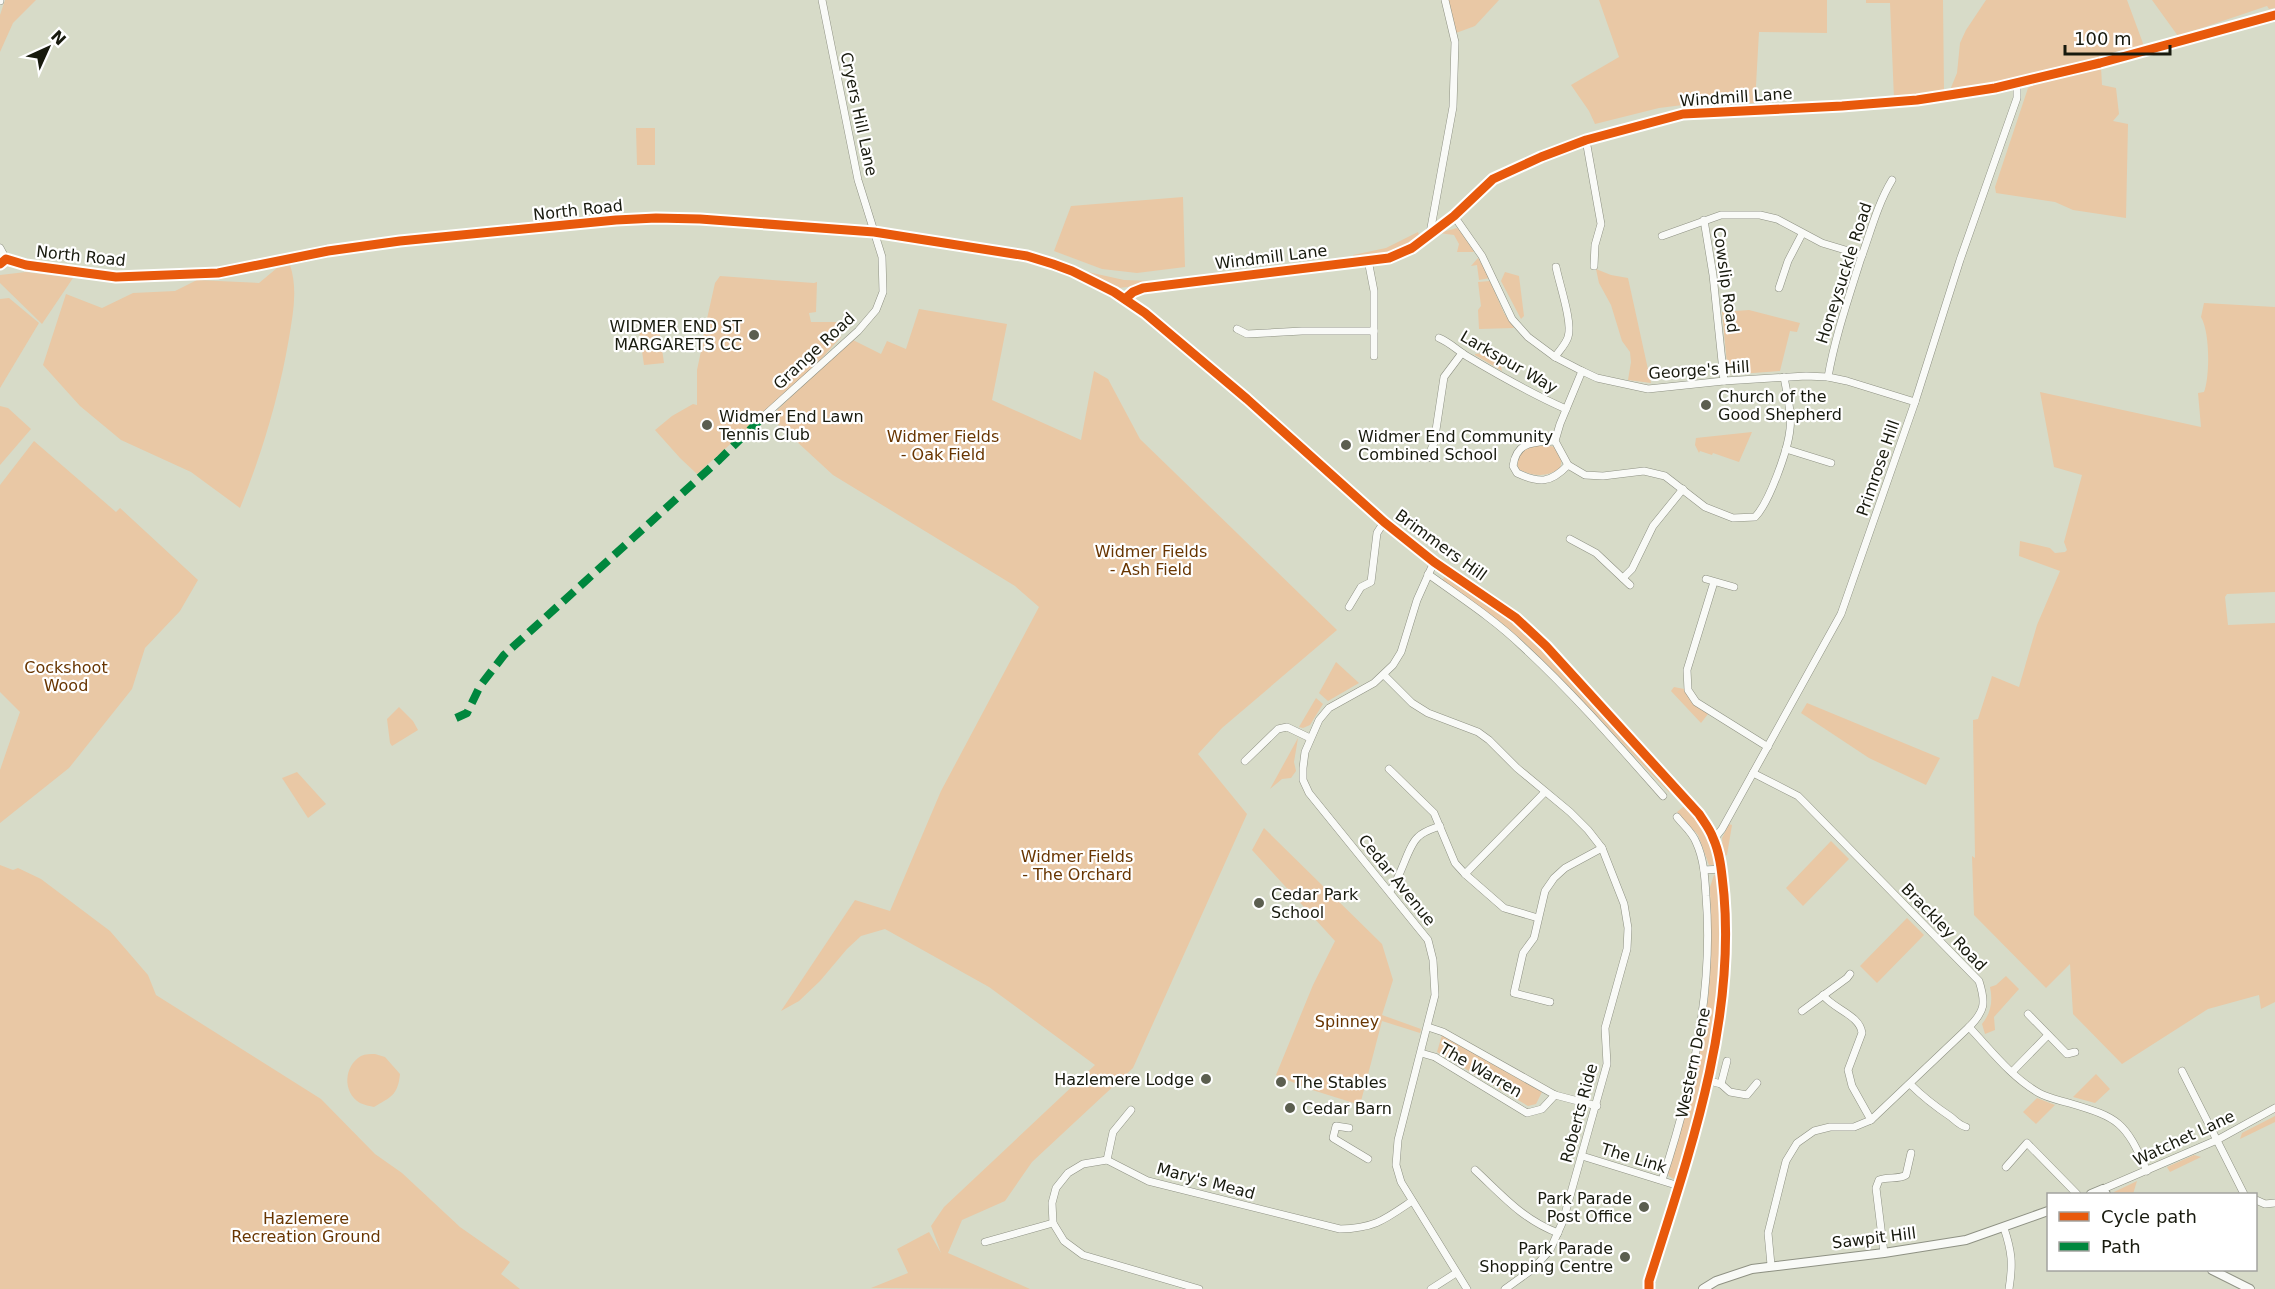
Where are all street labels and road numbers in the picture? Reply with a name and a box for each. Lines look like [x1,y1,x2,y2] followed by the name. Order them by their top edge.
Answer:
[837,50,881,178] street label: Cryers Hill Lane
[1679,84,1793,110] street label: Windmill Lane
[532,196,624,224] street label: North Road
[1812,200,1876,346] street label: Honeysuckle Road
[1709,226,1743,334] street label: Cowslip Road
[1214,241,1328,273] street label: Windmill Lane
[35,242,127,270] street label: North Road
[769,309,859,393] street label: Grange Road
[1457,327,1561,397] street label: Larkspur Way
[1648,357,1750,383] street label: George's Hill
[1853,417,1903,519] street label: Primrose Hill
[1392,505,1490,585] street label: Brimmers Hill
[1354,830,1440,930] street label: Cedar Avenue
[1897,879,1991,975] street label: Brackley Road
[1672,1006,1714,1120] street label: Western Dene
[1436,1038,1526,1101] street label: The Warren
[1557,1061,1601,1165] street label: Roberts Ride
[2130,1106,2238,1170] street label: Watchet Lane
[1598,1139,1670,1177] street label: The Link
[1155,1159,1257,1203] street label: Mary's Mead
[1831,1223,1917,1253] street label: Sawpit Hill

